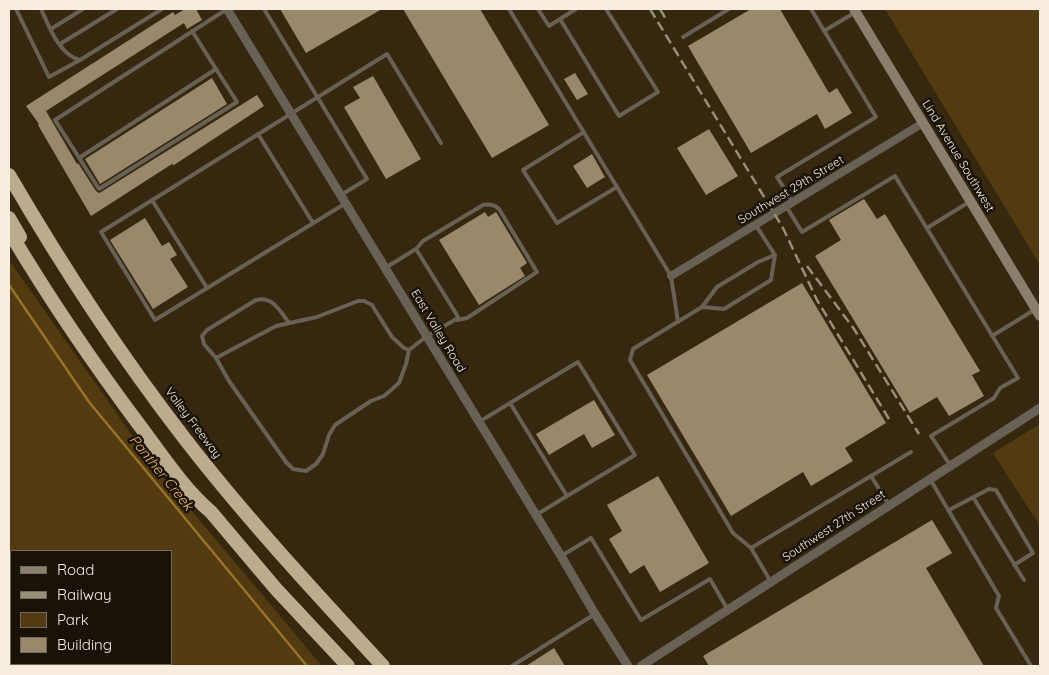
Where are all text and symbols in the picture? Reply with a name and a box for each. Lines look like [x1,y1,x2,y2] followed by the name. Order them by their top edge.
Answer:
[919,97,997,215] street label: Lind Avenue Southwest
[736,153,846,227] street label: Southwest 29th Street
[408,287,468,375] street label: East Valley Road
[162,385,224,461] street label: Valley Freeway
[125,432,197,514] water label: Panther Creek
[780,487,888,565] street label: Southwest 27th Street
[10,550,172,665] legend
[57,560,94,579] text: Road
[57,585,112,604] text: Railway
[57,610,89,629] text: Park
[57,635,112,654] text: Building

